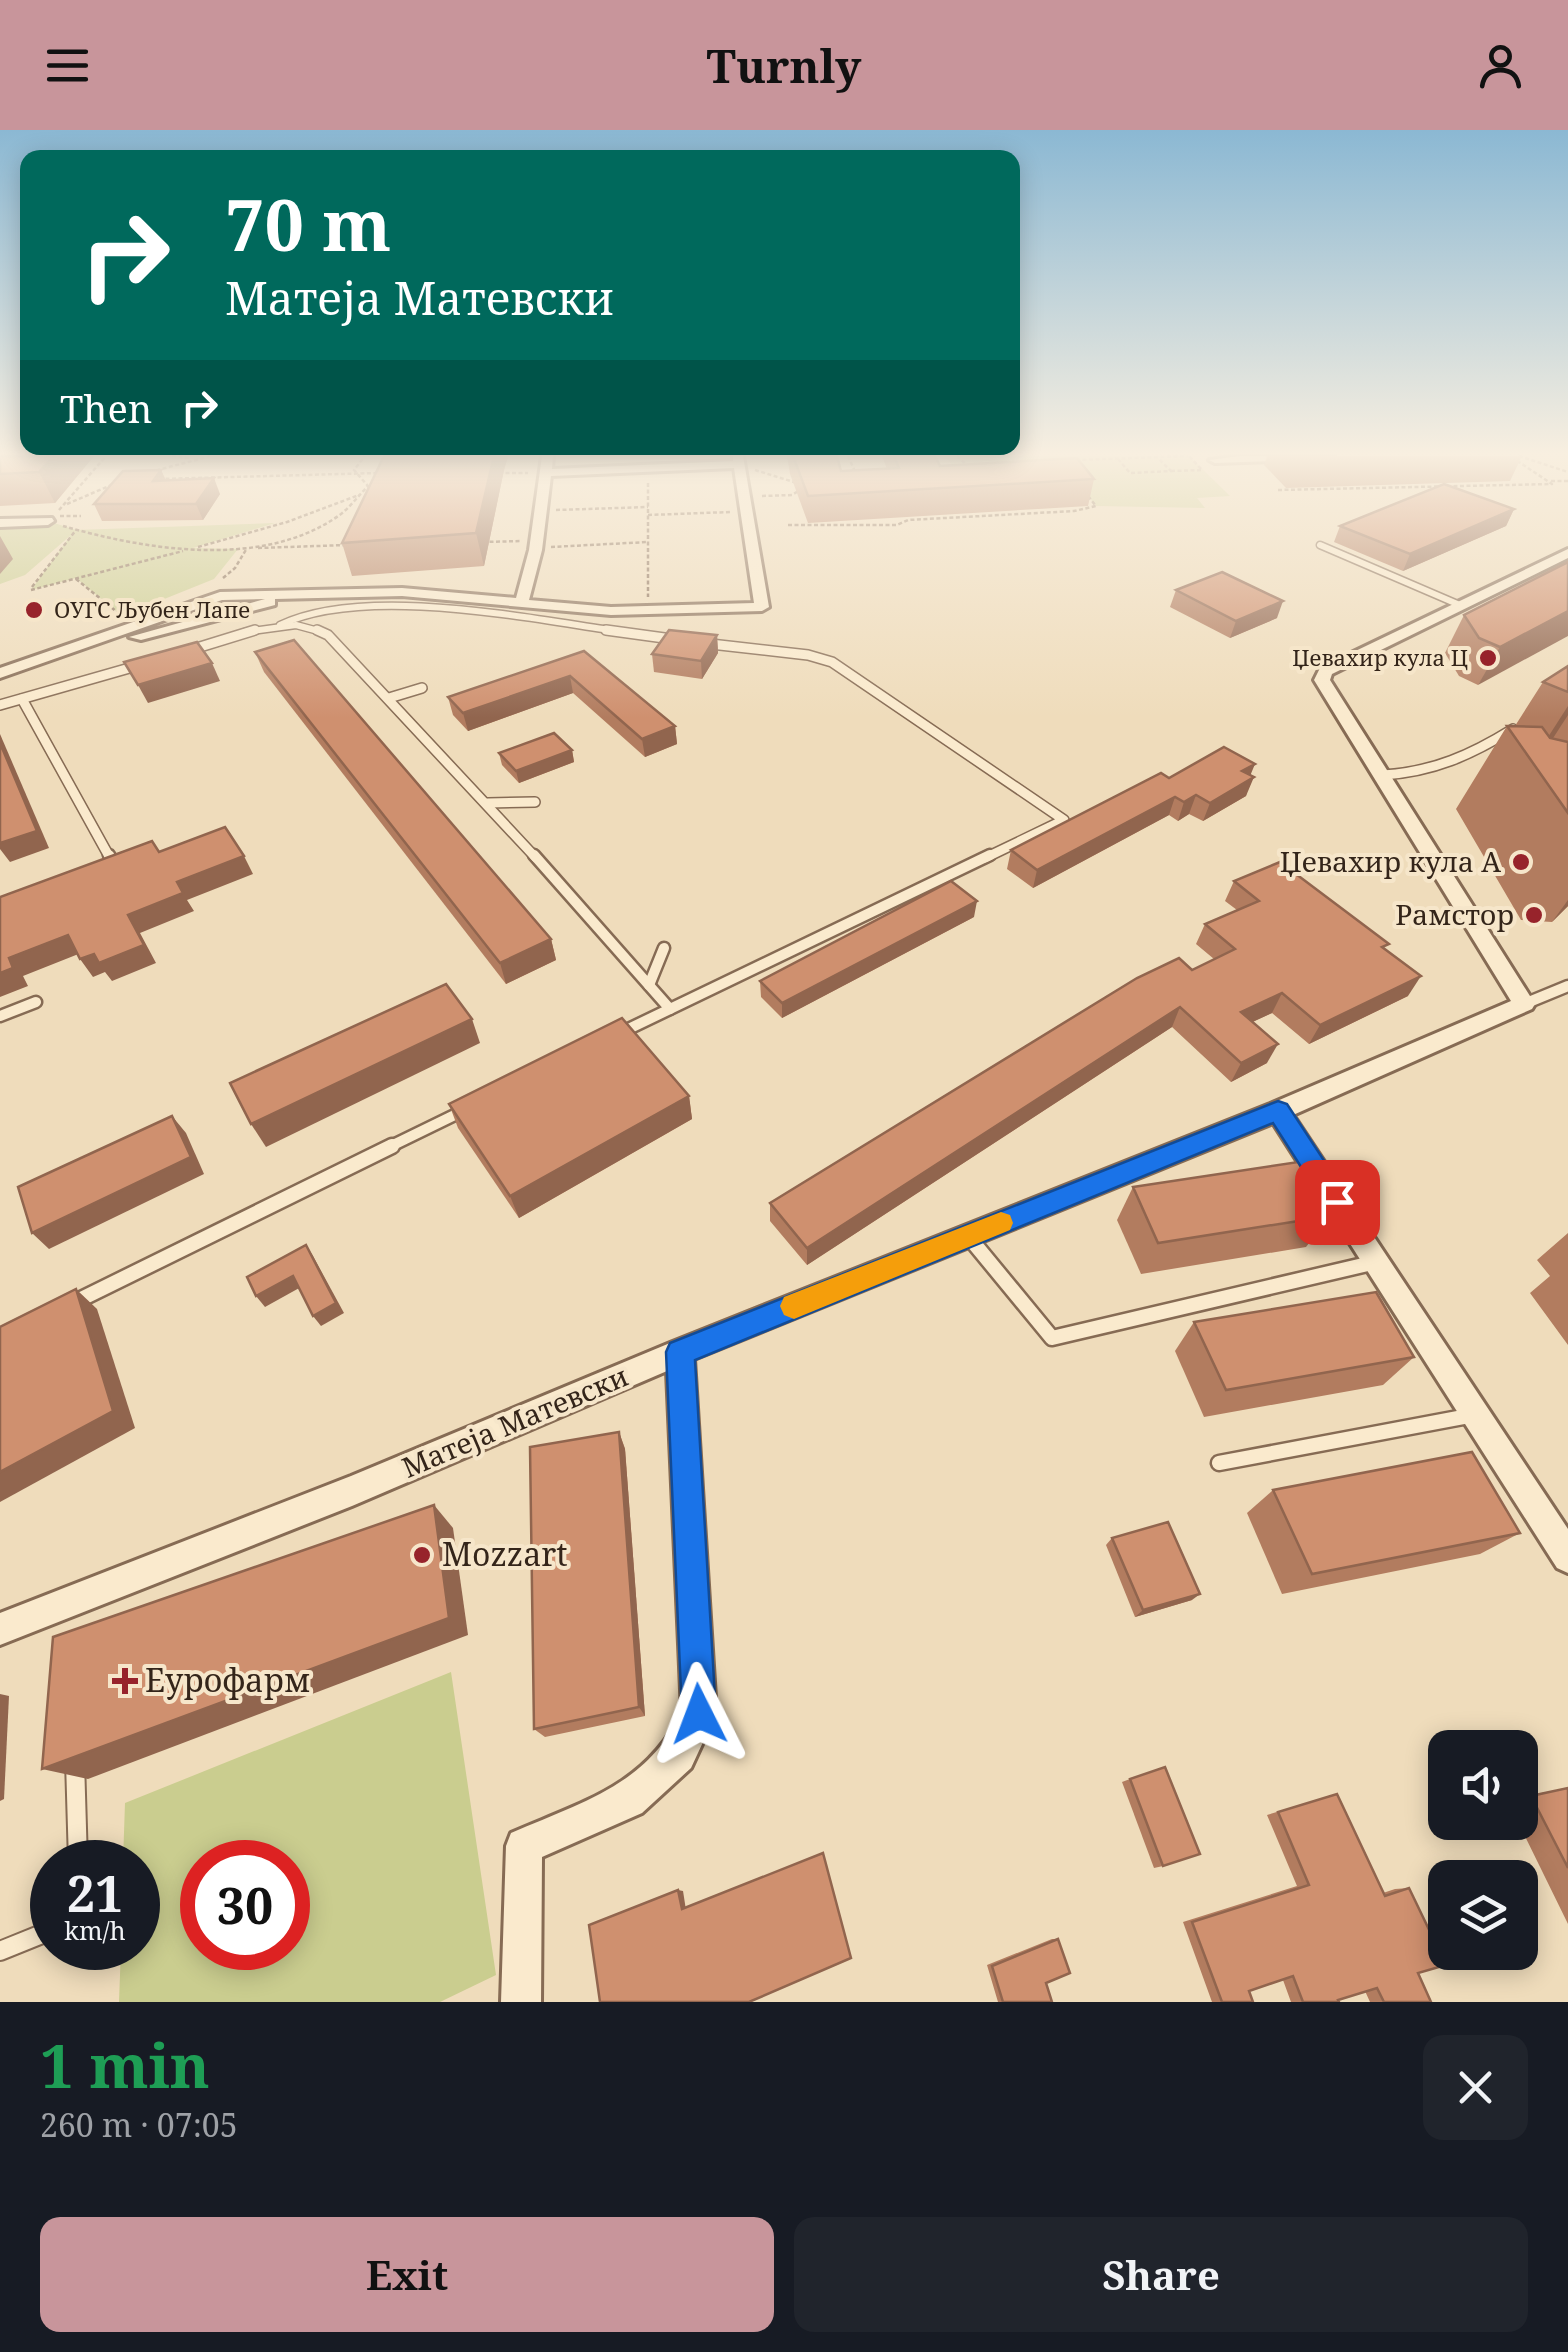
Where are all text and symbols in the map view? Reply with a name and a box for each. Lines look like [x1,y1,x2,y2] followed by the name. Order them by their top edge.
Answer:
[707,35,861,96] text: Turnly
[40,38,95,93] icon: menu
[1473,38,1528,93] icon: person
[225,176,391,272] text: 70 m
[60,190,190,320] icon: right
[225,267,614,328] text: Матеја Матевски
[172,380,227,435] icon: right
[60,382,152,434] text: Then
[54,594,250,624] place label: ОУГС Љубен Лапе
[23,599,45,621] marker: ОУГС Љубен Лапе
[1292,642,1468,672] place label: Џевахир кула Ц
[1477,647,1499,669] marker: Џевахир кула Ц
[1280,842,1501,880] place label: Џевахир кула А
[1510,851,1532,873] marker: Џевахир кула А
[1395,895,1514,933] place label: Рамстор
[1523,904,1545,926] marker: Рамстор
[1295,1160,1380,1245] pin
[1310,1175,1365,1230] icon: arrive
[396,1356,633,1486] street label: Матеја Матевски
[442,1532,568,1575] place label: Mozzart
[411,1544,433,1566] marker: Mozzart
[145,1658,310,1701] place label: Еурофарм
[647,1662,751,1766] position arrow
[114,1670,136,1692] marker: Еурофарм
[1428,1730,1538,1970] map controls
[1428,1730,1538,1840] button: sound
[180,1840,310,1970] speed limit sign: 30
[67,1859,123,1927] text: 21
[1428,1860,1538,1970] button: layers
[64,1913,126,1947] text: km/h
[40,2024,210,2106] text: 1 min
[1423,2035,1528,2140] button: close
[40,2103,238,2146] text: 260 m · 07:05
[40,2217,774,2332] button: Exit
[794,2217,1528,2332] button: Share

